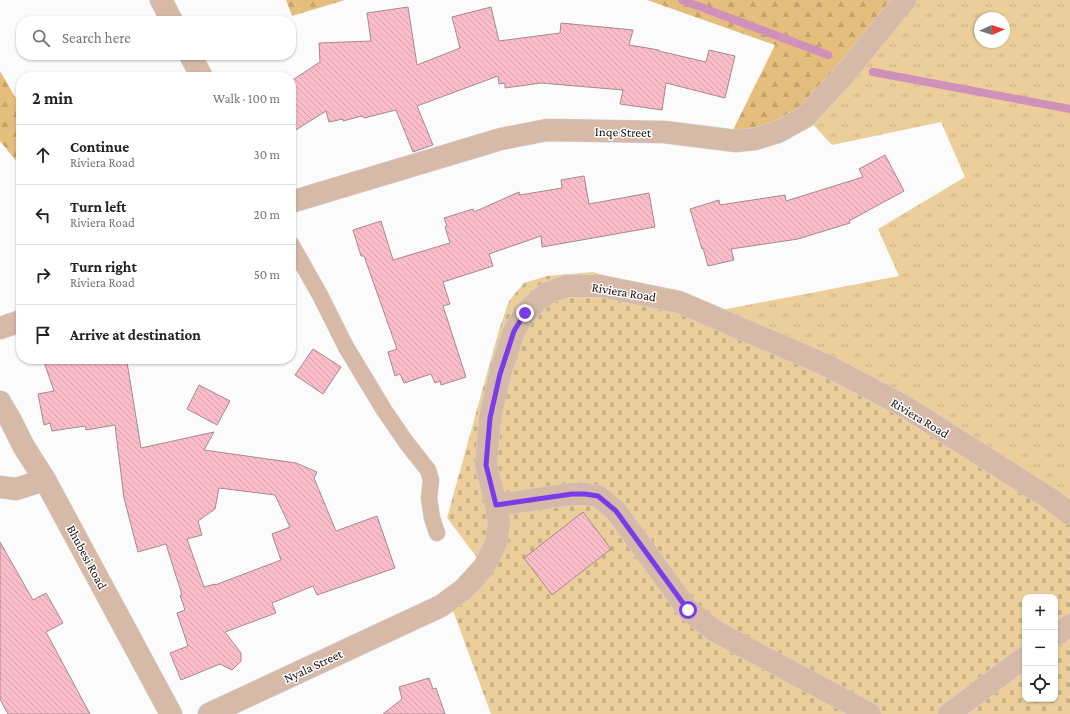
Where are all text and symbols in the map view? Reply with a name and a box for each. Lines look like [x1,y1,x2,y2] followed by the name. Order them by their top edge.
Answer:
[974,12,1010,48] north arrow
[16,16,296,60] search box
[30,27,52,49] icon: search
[62,30,131,46] text: Search here
[32,89,73,108] text: 2 min
[213,91,280,106] text: Walk · 100 m
[595,124,652,140] street label: Inqe Street
[70,139,129,155] text: Continue
[32,144,54,166] icon: ahead
[254,147,280,162] text: 30 m
[70,155,135,170] text: Riviera Road
[70,199,126,215] text: Turn left
[32,204,54,226] icon: left
[254,207,280,222] text: 20 m
[70,215,135,230] text: Riviera Road
[70,259,137,275] text: Turn right
[32,264,54,286] icon: right
[254,267,280,282] text: 50 m
[70,275,135,290] text: Riviera Road
[591,280,657,305] street label: Riviera Road
[516,304,534,322] route end
[32,324,54,346] icon: arrive
[70,327,201,343] text: Arrive at destination
[888,395,952,441] street label: Riviera Road
[64,522,110,592] street label: Bhubesi Road
[1022,594,1058,702] map controls
[1022,594,1058,630] button: +
[679,601,697,619] route start
[1022,630,1058,666] button: −
[281,646,345,686] street label: Nyala Street
[1022,666,1058,702] button: locate

